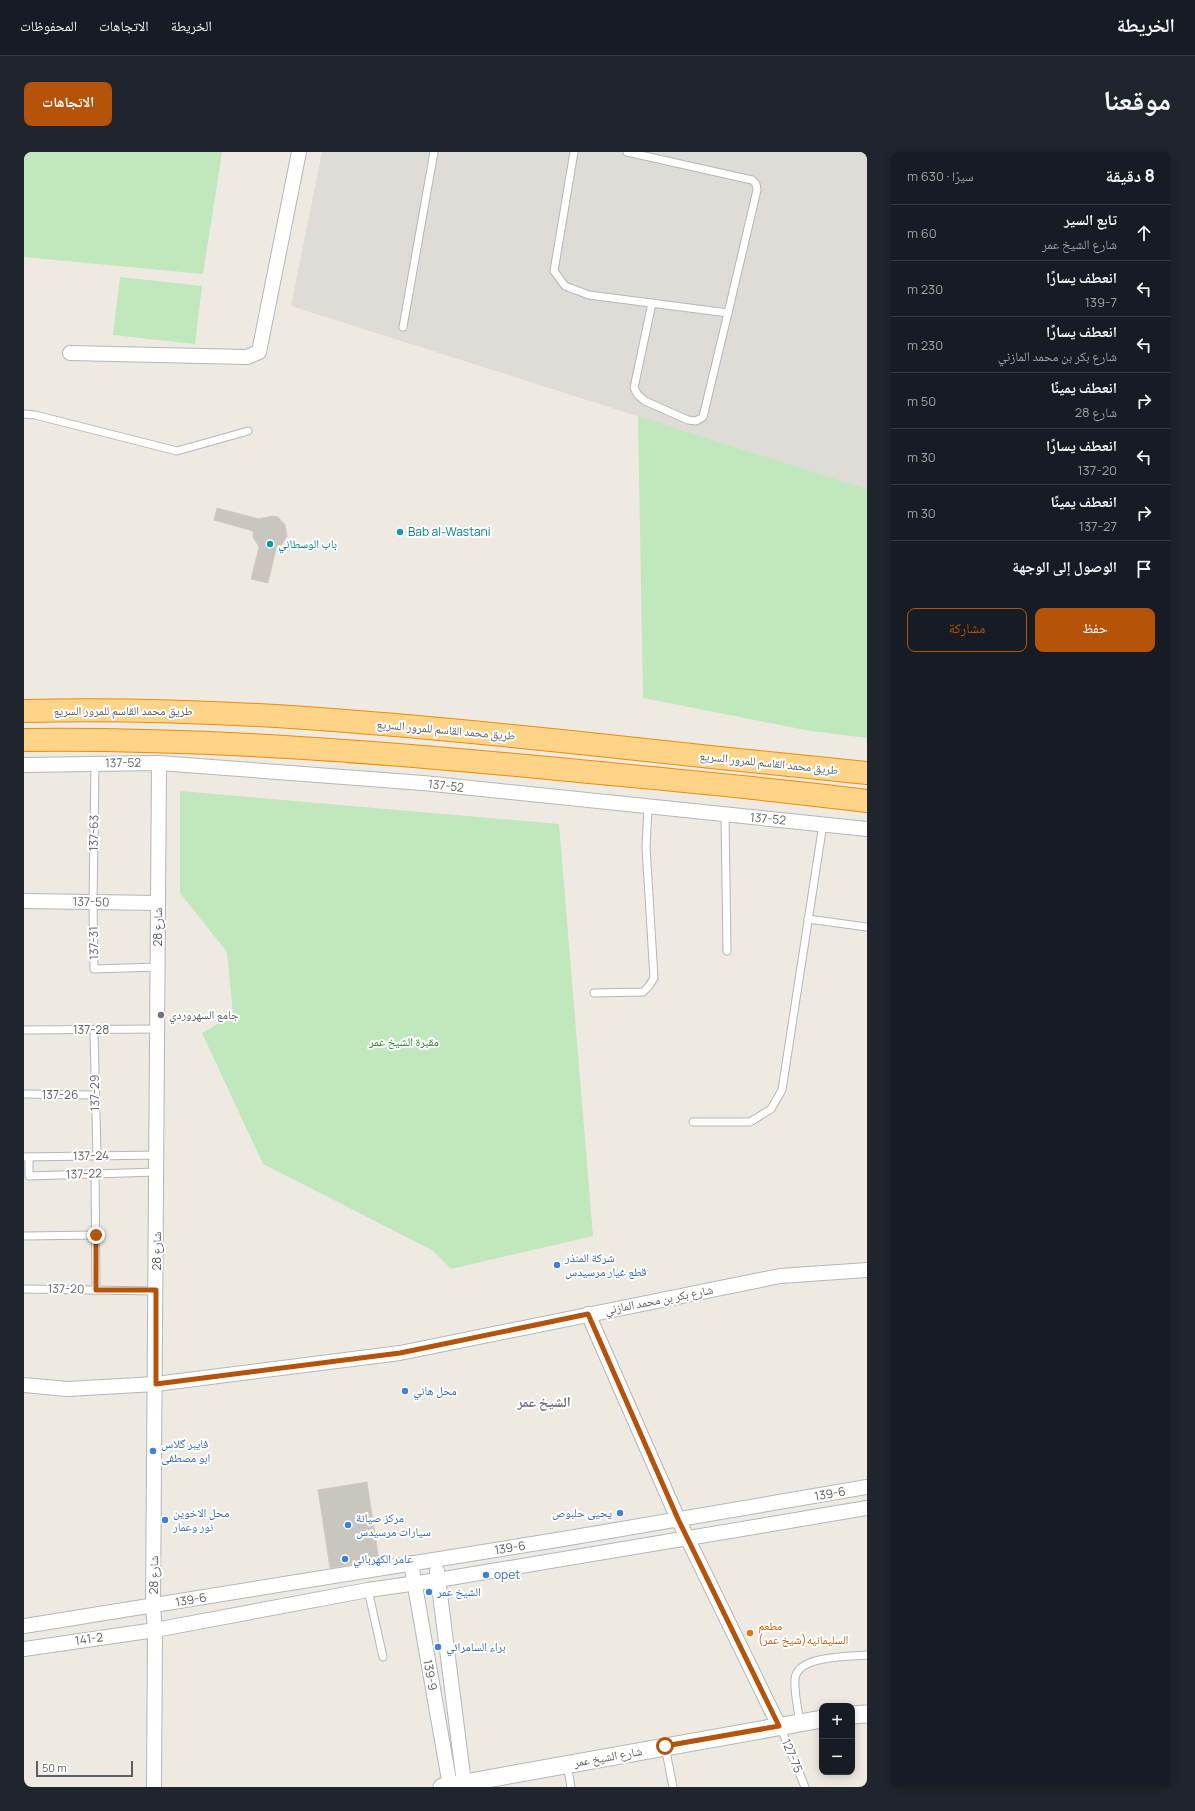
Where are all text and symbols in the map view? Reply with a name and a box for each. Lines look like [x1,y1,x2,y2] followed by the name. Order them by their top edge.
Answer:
[1117,12,1175,38] text: الخريطة
[20,16,77,35] text: المحفوظات
[99,16,149,35] text: الاتجاهات
[171,16,212,35] text: الخريطة
[1103,80,1171,118] text: موقعنا
[24,82,112,126] button: الاتجاهات
[1105,164,1155,187] text: 8 دقيقة
[907,167,974,185] text: سيرًا · 630 m
[1064,209,1117,230] text: تابع السير
[1133,222,1155,244] icon: ahead
[907,224,937,242] text: 60 m
[1042,235,1117,253] text: شارع الشيخ عمر
[1046,267,1117,288] text: انعطف يسارًا
[1133,278,1155,300] icon: left
[907,280,943,298] text: 230 m
[1085,293,1117,311] text: 139-7
[1046,321,1117,342] text: انعطف يسارًا
[1133,334,1155,356] icon: left
[907,336,943,354] text: 230 m
[998,347,1117,365] text: شارع بكر بن محمد المازني
[1050,377,1117,398] text: انعطف يمينًا
[1133,390,1155,412] icon: right
[907,392,936,410] text: 50 m
[1075,403,1117,421] text: شارع 28
[1046,435,1117,456] text: انعطف يسارًا
[1133,446,1155,468] icon: left
[907,448,936,466] text: 30 m
[1077,461,1117,479] text: 137-20
[1050,491,1117,512] text: انعطف يمينًا
[1133,502,1155,524] icon: right
[907,504,936,522] text: 30 m
[1079,517,1117,535] text: 137-27
[408,523,491,540] place label: Bab al-Wastani
[395,527,405,537] marker: Bab al-Wastani
[278,535,337,554] place label: باب الوسطاني
[265,539,275,549] marker: باب الوسطاني
[1012,556,1117,577] text: الوصول إلى الوجهة
[1133,558,1155,580] icon: arrive
[907,608,1027,652] button: مشاركة
[1035,608,1155,652] button: حفظ
[53,702,193,719] street label: طريق محمد القاسم للمرور السريع
[376,715,516,744] street label: طريق محمد القاسم للمرور السريع
[699,747,839,778] street label: طريق محمد القاسم للمرور السريع
[105,754,141,771] street label: 137-52
[427,775,465,796] street label: 137-52
[749,808,787,829] street label: 137-52
[85,815,102,851] street label: 137-63
[73,893,109,910] street label: 137-50
[149,907,166,947] street label: شارع 28
[85,926,102,960] street label: 137-31
[169,1006,239,1025] place label: جامع السهروردي
[156,1010,166,1020] marker: جامع السهروردي
[73,1021,109,1038] street label: 137-28
[368,1033,439,1050] park label: مقبرة الشيخ عمر
[86,1075,103,1111] street label: 137-29
[42,1086,78,1103] street label: 137-26
[73,1147,109,1164] street label: 137-24
[66,1164,102,1183] street label: 137-22
[87,1226,105,1244] route end
[148,1231,165,1271] street label: شارع 28
[564,1249,647,1280] place label: شركة المنذر قطع غيار مرسيدس
[552,1260,562,1270] marker: شركة المنذر قطع غيار مرسيدس
[48,1280,84,1297] street label: 137-20
[603,1281,715,1320] street label: شارع بكر بن محمد المازني
[413,1382,457,1401] place label: محل هاني
[400,1386,410,1396] marker: محل هاني
[516,1392,571,1411] district label: الشيخ عمر
[161,1435,211,1466] place label: فايبر گلاس ابو مصطفى
[148,1446,158,1456] marker: فايبر گلاس ابو مصطفى
[813,1482,847,1505] street label: 139-6
[172,1504,229,1535] place label: محل الاخوين نور وعمار
[552,1504,612,1521] place label: يحيى حلبوص
[615,1508,625,1518] marker: يحيى حلبوص
[356,1509,431,1540] place label: مركز صيانة سيارات مرسيدس
[160,1515,170,1525] marker: محل الاخوين نور وعمار
[343,1520,353,1530] marker: مركز صيانة سيارات مرسيدس
[493,1537,527,1558] street label: 139-6
[353,1550,413,1569] place label: عامر الكهربائي
[340,1554,350,1564] marker: عامر الكهربائي
[145,1555,162,1595] street label: شارع 28
[494,1566,520,1583] place label: opet
[481,1570,491,1580] marker: opet
[436,1583,481,1600] place label: الشيخ عمر
[424,1587,434,1597] marker: الشيخ عمر
[174,1588,208,1611] street label: 139-6
[758,1617,848,1648] place label: مطعم السليمانيه(شيخ عمر)
[74,1628,104,1649] street label: 141-2
[745,1628,755,1638] marker: مطعم السليمانيه(شيخ عمر)
[446,1638,506,1657] place label: براء السامرائي
[433,1642,443,1652] marker: براء السامرائي
[419,1658,442,1692] street label: 139-9
[819,1703,855,1775] map controls
[819,1703,855,1739] button: +
[778,1736,807,1776] street label: 127-75
[656,1737,674,1755] route start
[819,1739,855,1775] button: −
[571,1742,644,1771] street label: شارع الشيخ عمر
[36,1759,133,1778] scale bar
[42,1760,67,1775] text: 50 m

